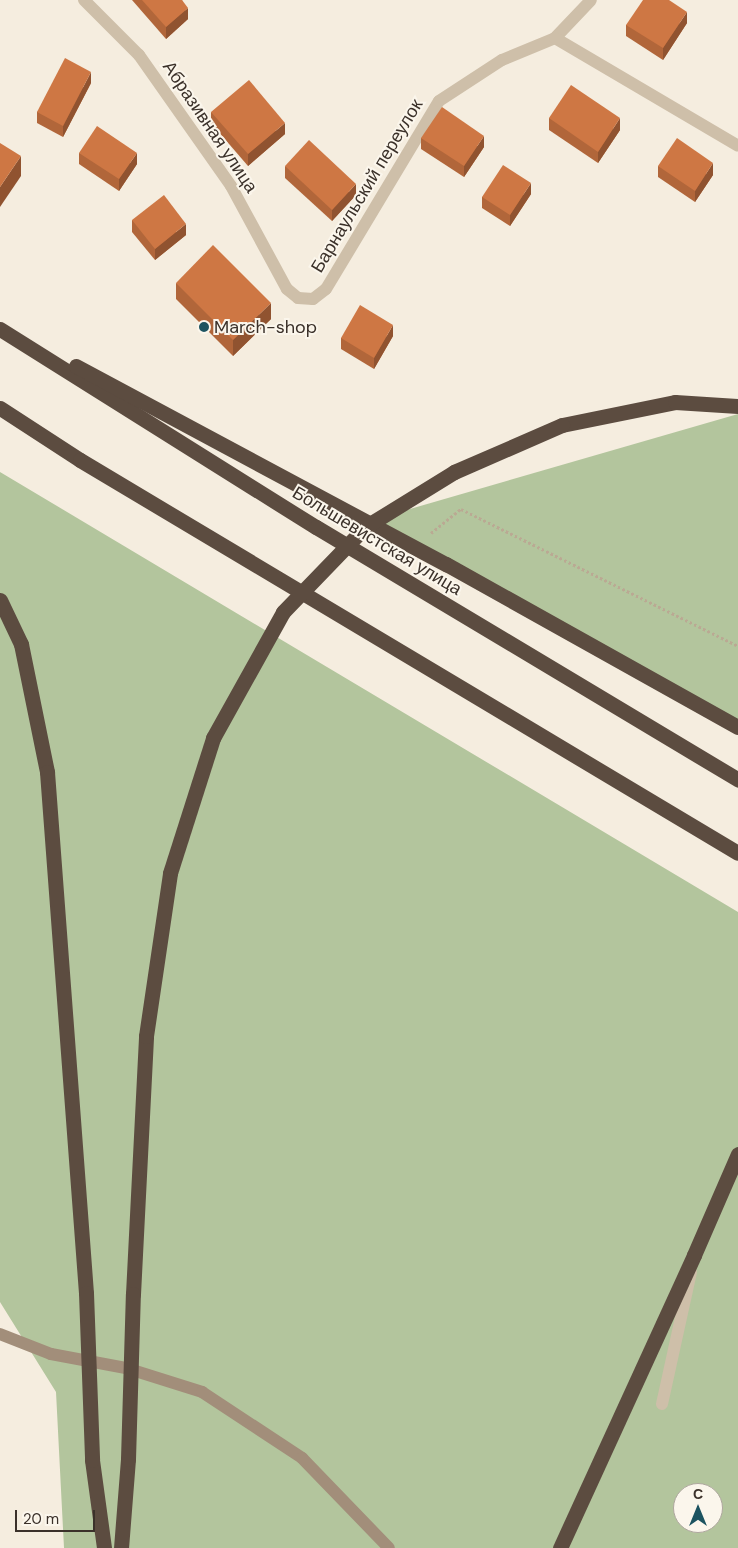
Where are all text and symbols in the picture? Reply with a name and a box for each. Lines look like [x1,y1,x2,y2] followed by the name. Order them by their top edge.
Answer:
[158,57,262,197] street label: Абразивная улица
[307,95,427,277] street label: Барнаульский переулок
[214,316,317,338] place label: March-shop
[198,321,210,333] marker: March-shop
[288,482,466,600] street label: Большевистская улица
[673,1483,723,1533] north arrow
[693,1485,703,1503] text: С
[18,1500,98,1532] scale bar
[23,1509,59,1529] text: 20 m

